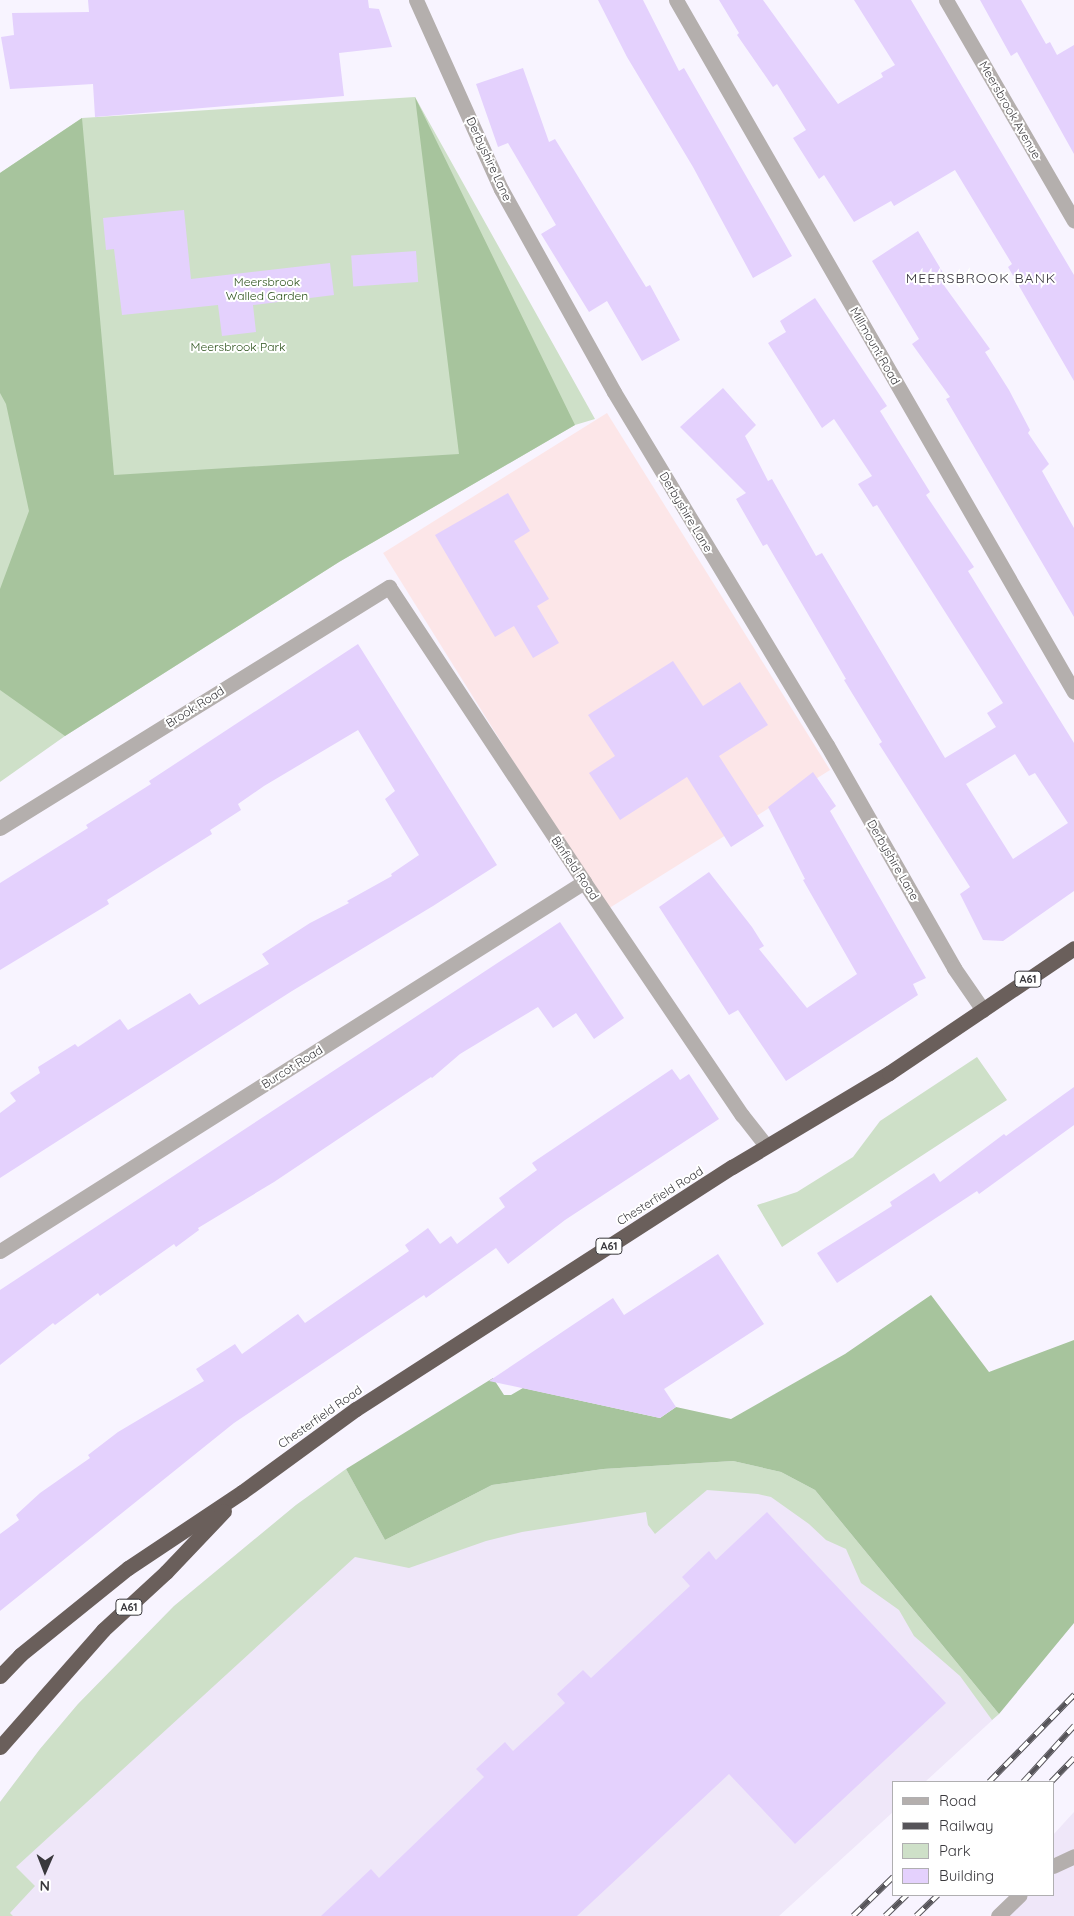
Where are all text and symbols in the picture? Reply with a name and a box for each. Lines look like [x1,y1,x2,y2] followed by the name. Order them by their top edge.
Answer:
[976,59,1044,161] street label: Meersbrook Avenue
[463,115,515,203] street label: Derbyshire Lane
[904,270,1058,286] district label: MEERSBROOK BANK
[226,275,308,303] park label: Meersbrook Walled Garden
[847,305,903,387] street label: Millmount Road
[191,340,285,354] park label: Meersbrook Park
[656,469,716,555] street label: Derbyshire Lane
[163,683,227,731] street label: Brook Road
[864,817,922,903] street label: Derbyshire Lane
[548,833,602,903] street label: Binfield Road
[1014,971,1042,988] road number: A61
[259,1042,325,1092] street label: Burcot Road
[614,1164,706,1228] street label: Chesterfield Road
[595,1238,623,1254] road number: A61
[275,1383,365,1451] street label: Chesterfield Road
[115,1598,143,1615] road number: A61
[892,1781,1054,1896] legend
[939,1791,976,1810] text: Road
[939,1816,994,1835] text: Railway
[939,1841,971,1860] text: Park
[20,1846,70,1896] north arrow
[939,1866,994,1885] text: Building
[39,1877,50,1895] text: N

